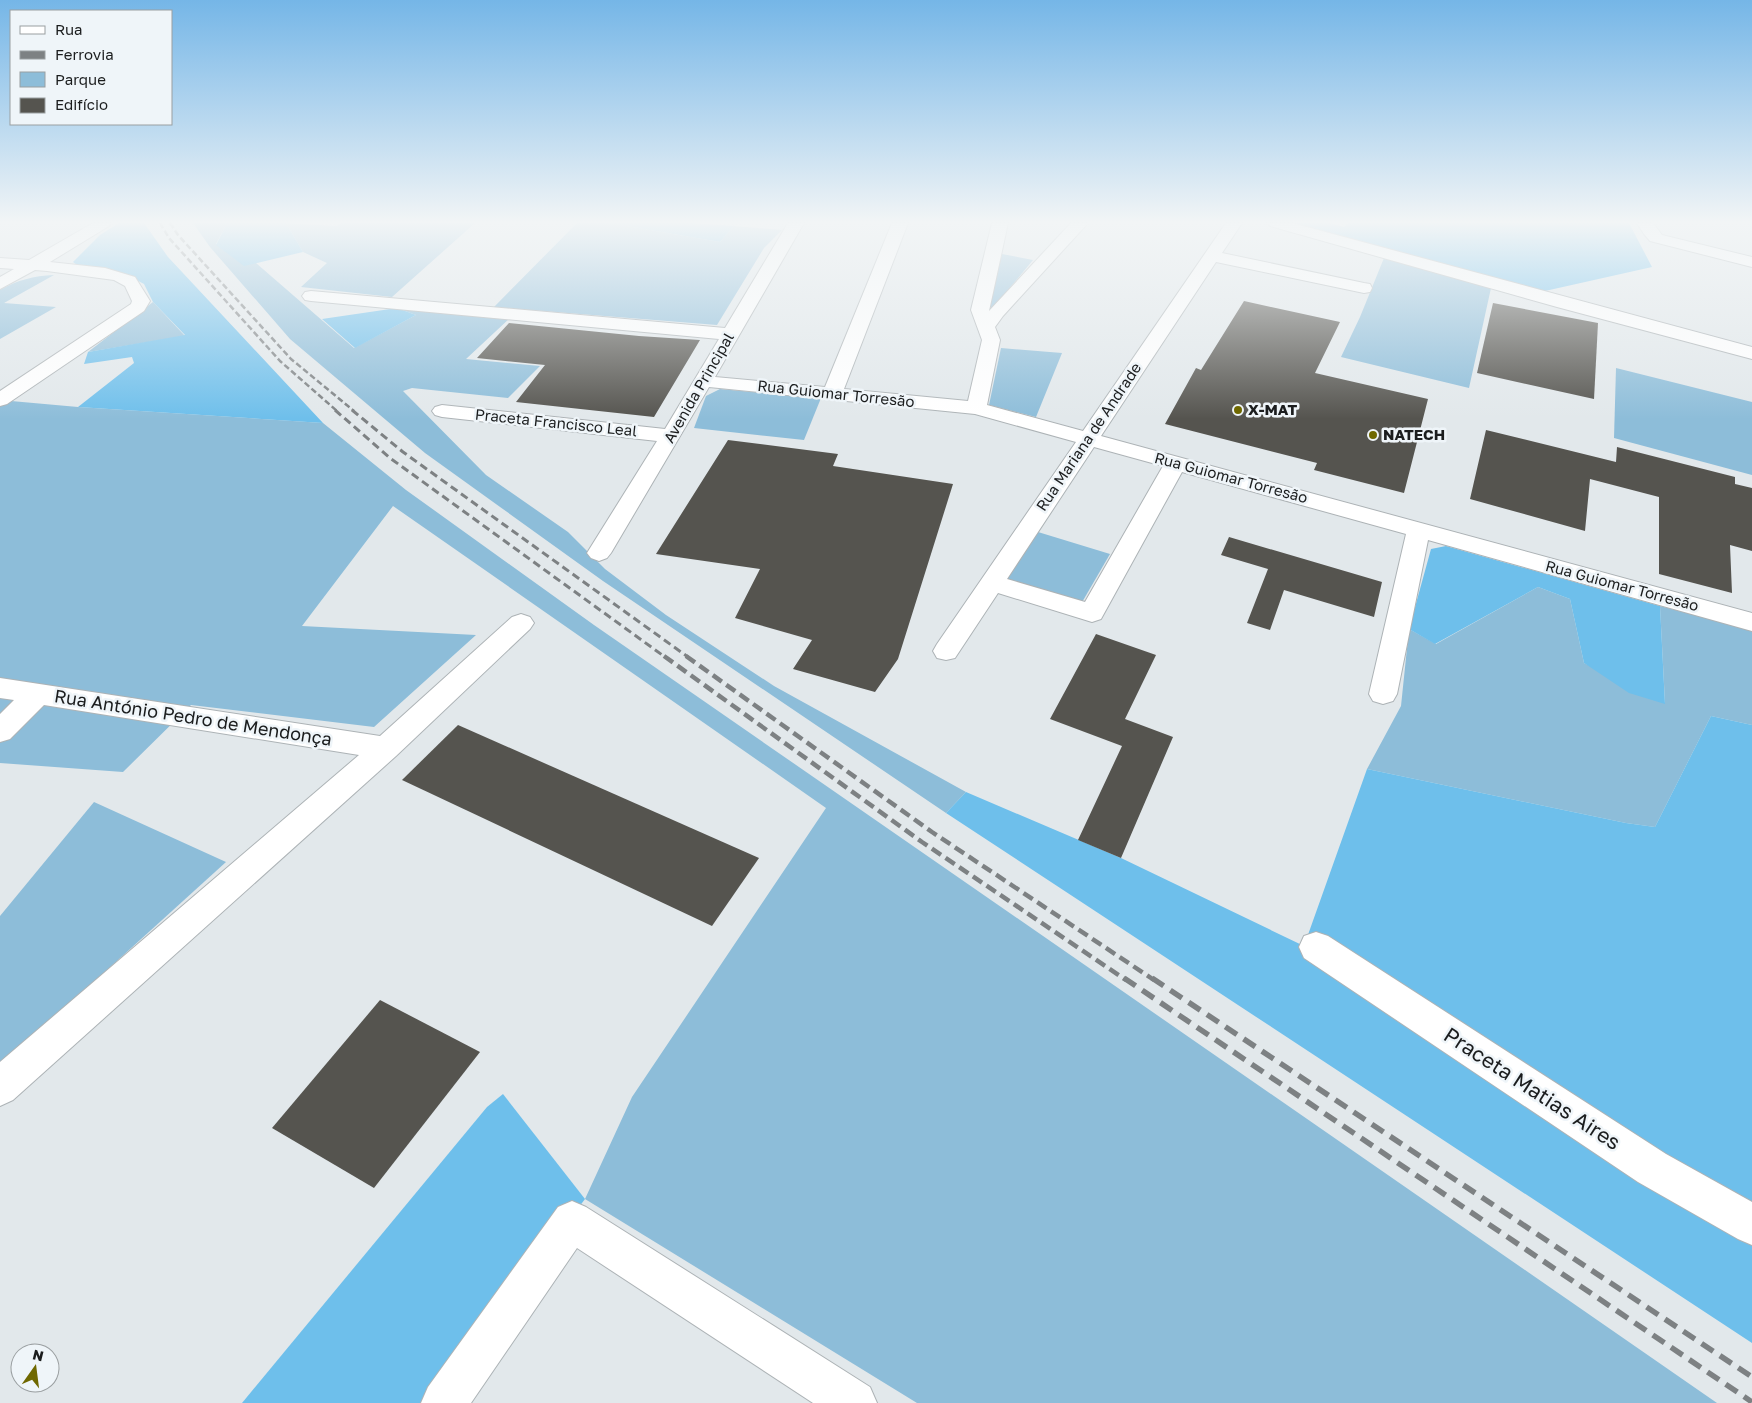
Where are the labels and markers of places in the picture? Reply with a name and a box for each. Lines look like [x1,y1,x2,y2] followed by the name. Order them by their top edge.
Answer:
[1248,400,1297,418] place label: X-MAT
[1232,404,1244,416] marker: X-MAT
[1383,425,1445,443] place label: NATECH
[1367,429,1379,441] marker: NATECH

